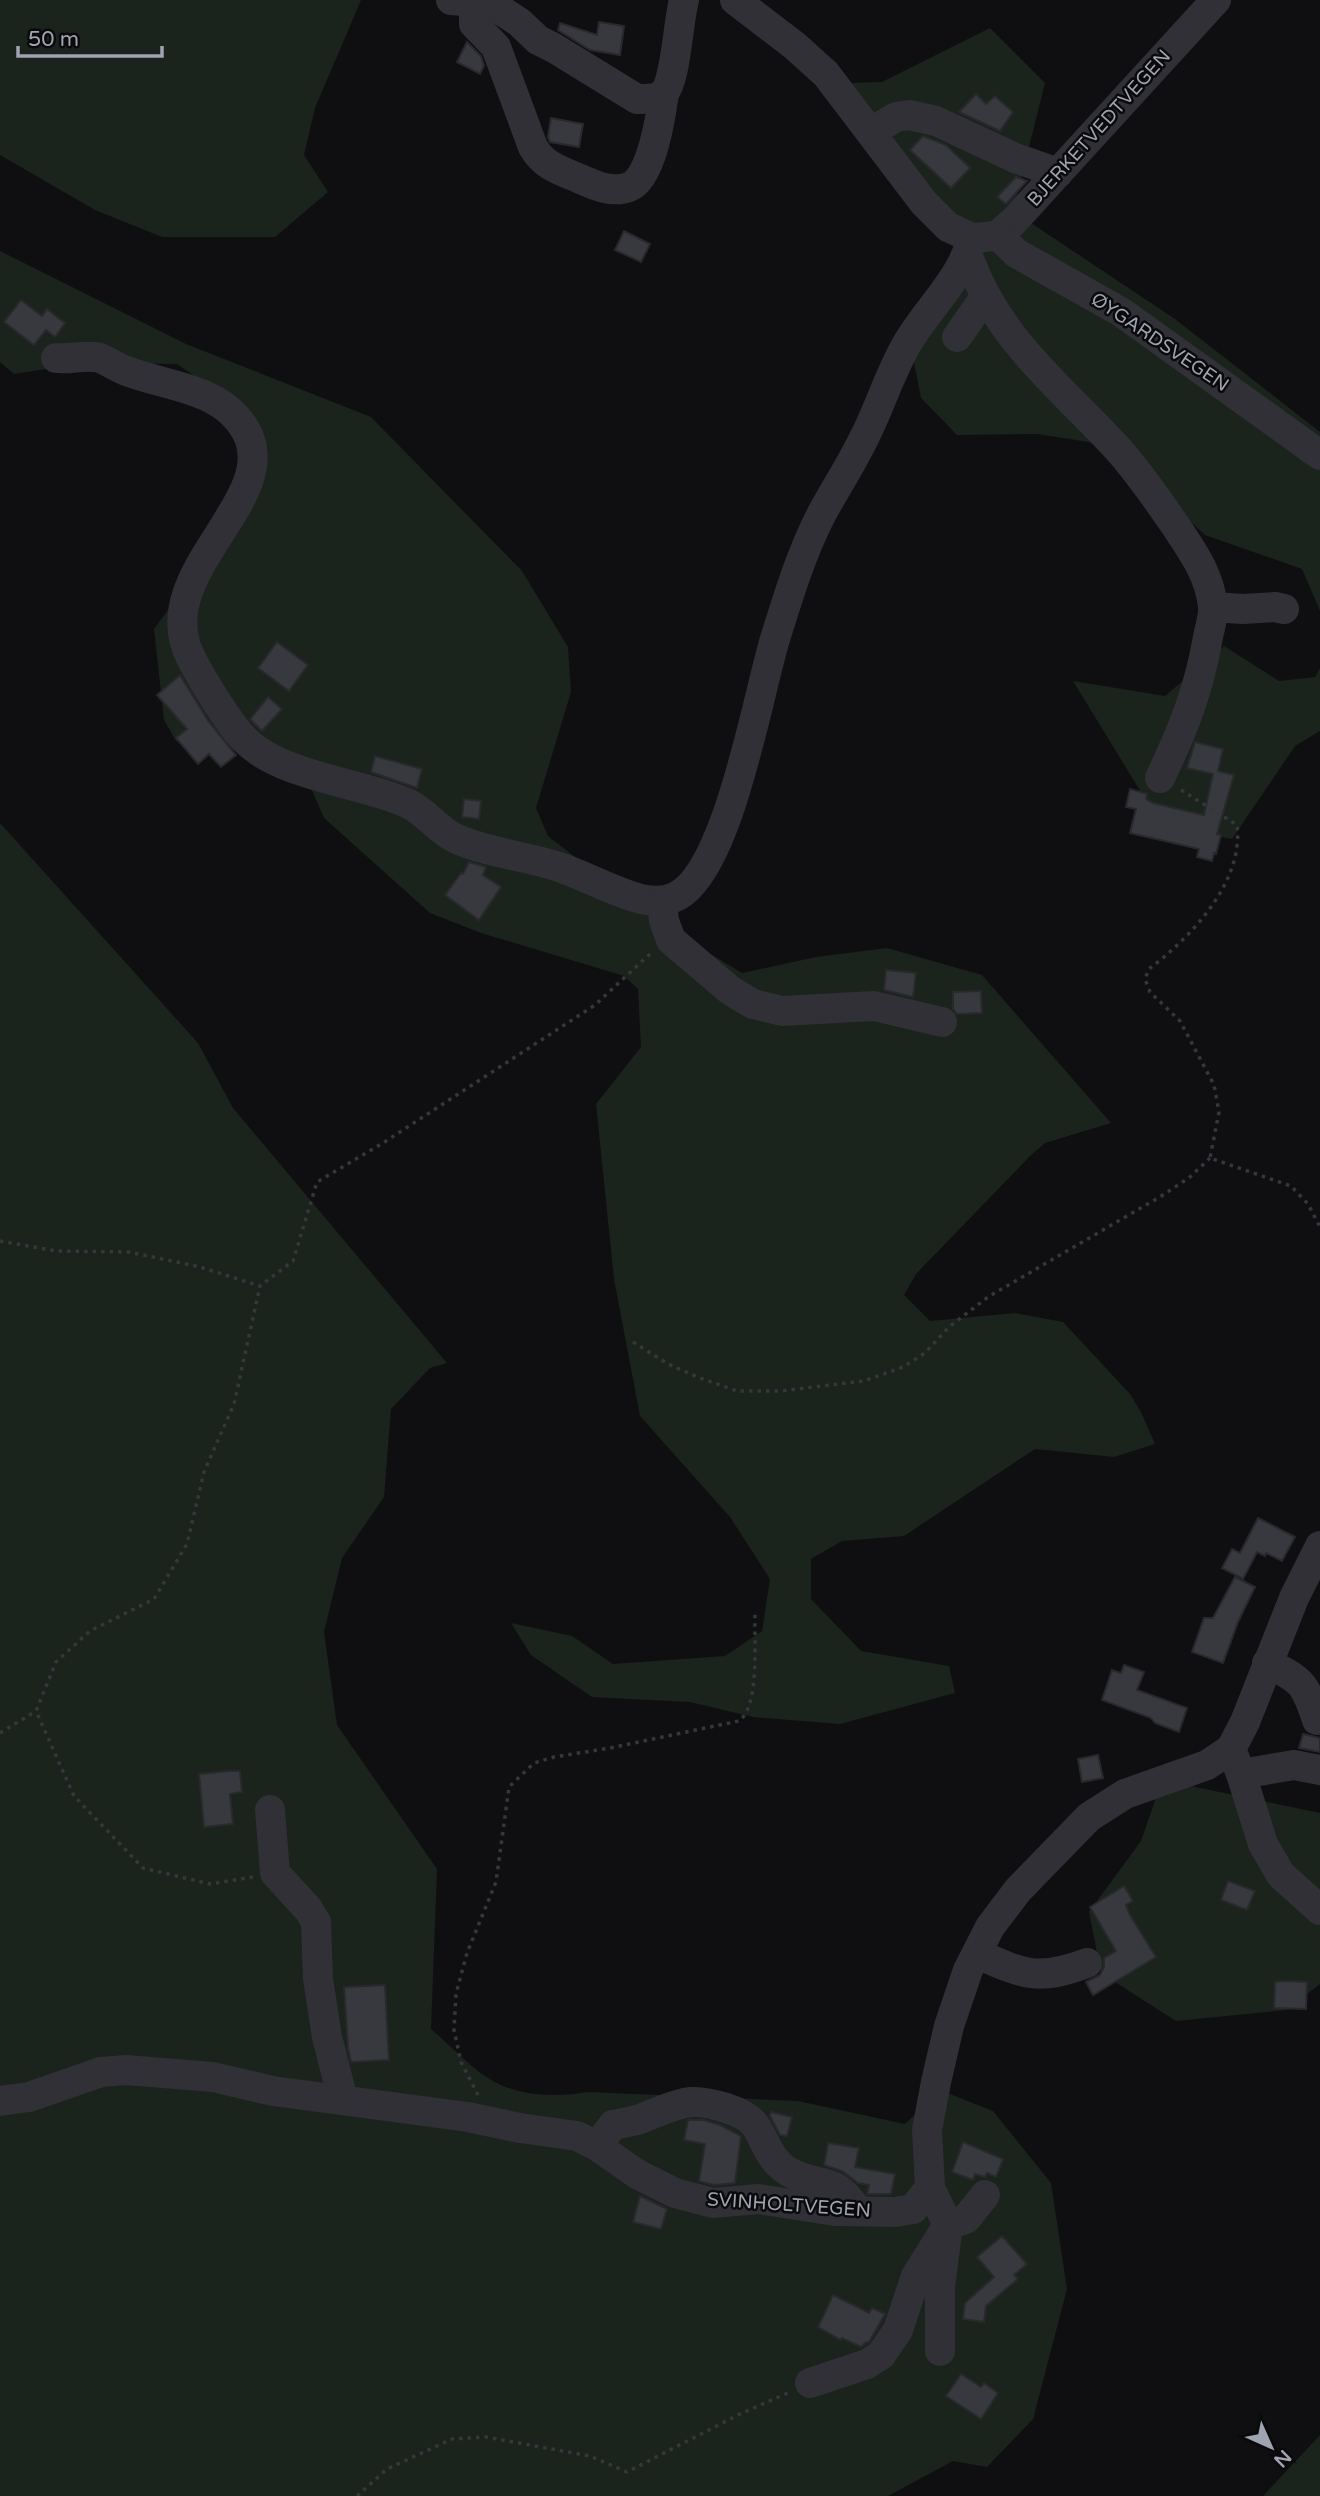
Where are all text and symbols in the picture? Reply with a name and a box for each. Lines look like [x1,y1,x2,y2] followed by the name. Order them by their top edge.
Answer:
[18,14,161,58] scale bar
[28,27,79,52] text: 50 m
[1023,45,1175,211] street label: BJERKETVEDTVEGEN
[1087,288,1233,396] street label: ØYGARDSVEGEN
[706,2188,872,2222] street label: SVINHOLTVEGEN
[1236,2412,1306,2482] north arrow
[1269,2445,1295,2471] text: N

